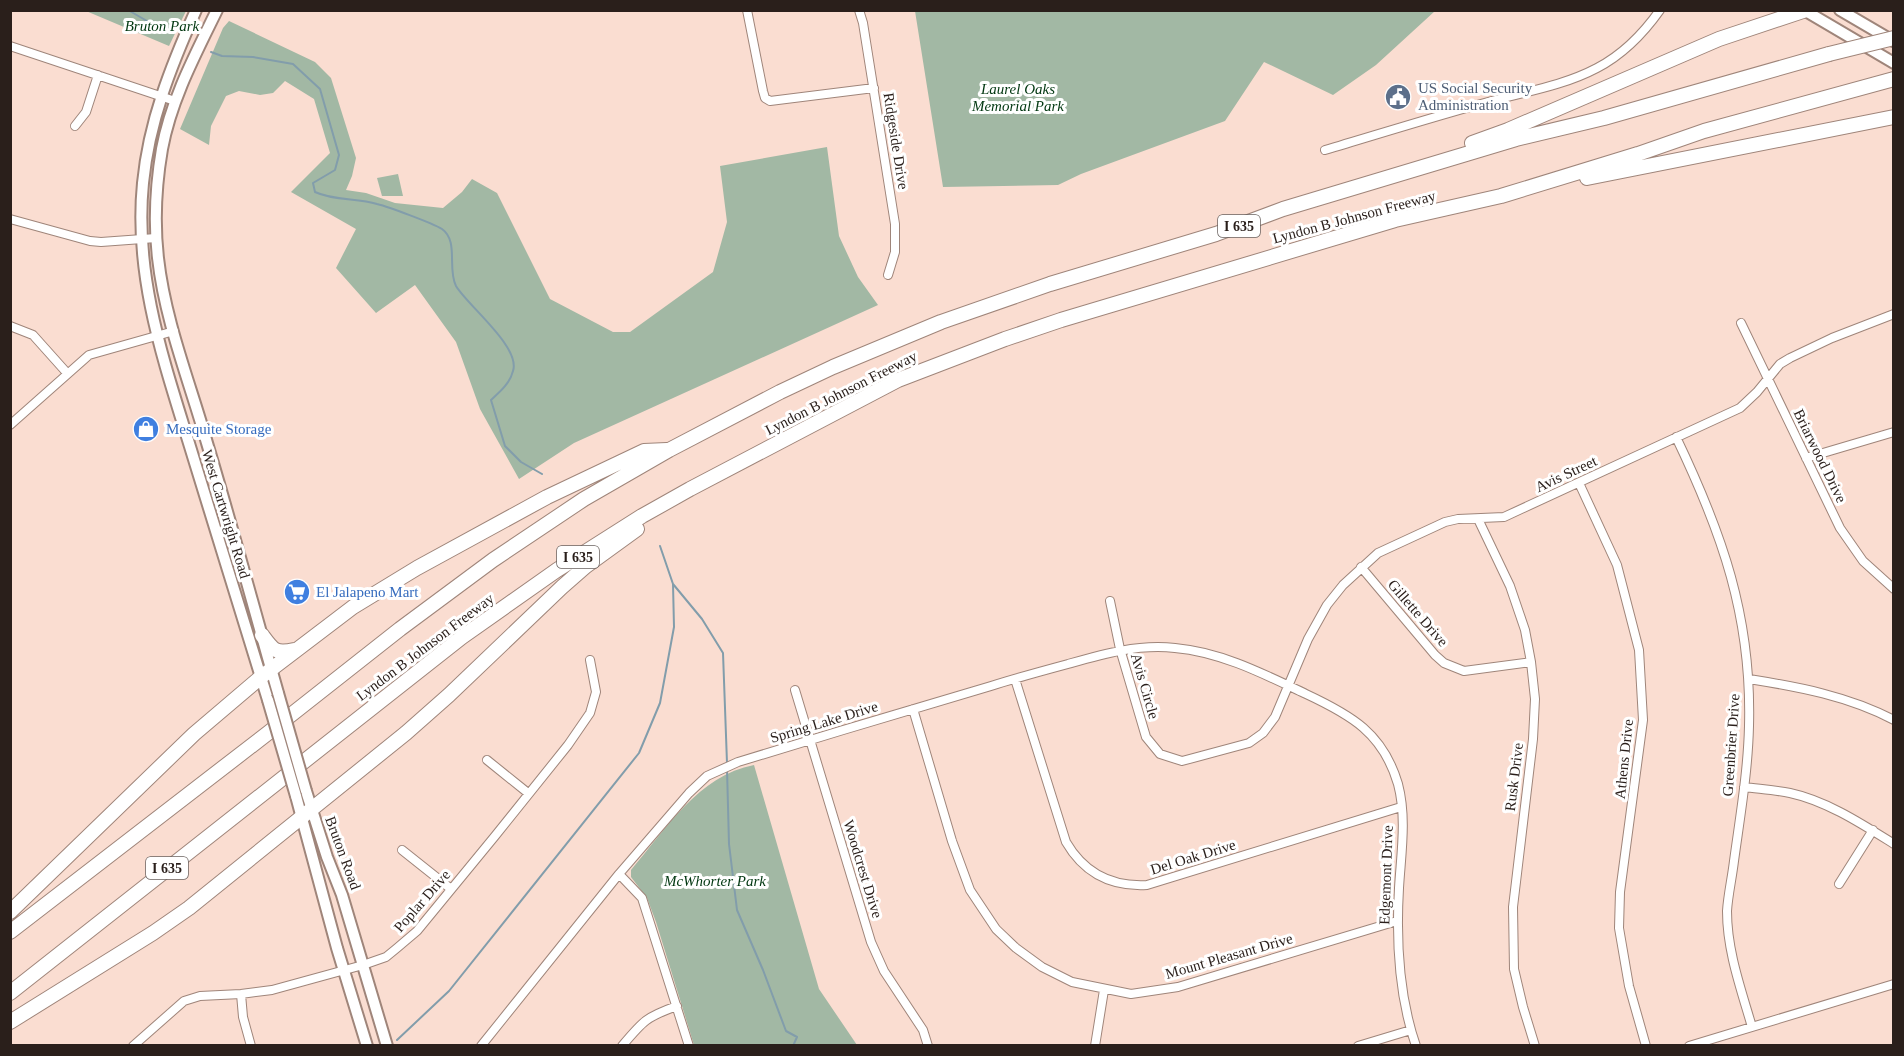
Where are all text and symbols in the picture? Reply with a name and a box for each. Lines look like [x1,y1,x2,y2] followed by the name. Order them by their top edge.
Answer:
[125,18,200,34] park label: Bruton Park
[1418,80,1533,113] place label: US Social Security Administration
[971,81,1064,114] park label: Laurel Oaks Memorial Park
[1383,82,1413,112] public building icon: US Social Security Administration
[880,91,912,191] street label: Ridgeside Drive
[1271,187,1438,246] street label: Lyndon B Johnson Freeway
[1218,215,1260,237] road number: I 635
[763,348,920,438] street label: Lyndon B Johnson Freeway
[1790,407,1850,506] street label: Briarwood Drive
[131,414,161,444] shop icon: Mesquite Storage
[166,421,272,437] place label: Mesquite Storage
[199,448,253,581] street label: West Cartwright Road
[1533,452,1600,495] street label: Avis Street
[557,546,599,568] road number: I 635
[1385,576,1451,650] street label: Gillette Drive
[282,577,312,607] supermarket icon: El Jalapeno Mart
[316,584,419,600] place label: El Jalapeno Mart
[353,590,497,704] street label: Lyndon B Johnson Freeway
[1128,651,1162,721] street label: Avis Circle
[1719,693,1743,797] street label: Greenbrier Drive
[768,698,880,746] street label: Spring Lake Drive
[1612,718,1636,800] street label: Athens Drive
[1502,742,1526,812] street label: Rusk Drive
[322,814,364,892] street label: Bruton Road
[840,818,886,920] street label: Woodcrest Drive
[1376,825,1396,925] street label: Edgemont Drive
[1148,836,1238,878] street label: Del Oak Drive
[146,857,188,879] road number: I 635
[391,866,454,935] street label: Poplar Drive
[663,873,766,889] park label: McWhorter Park
[1164,930,1295,982] street label: Mount Pleasant Drive

